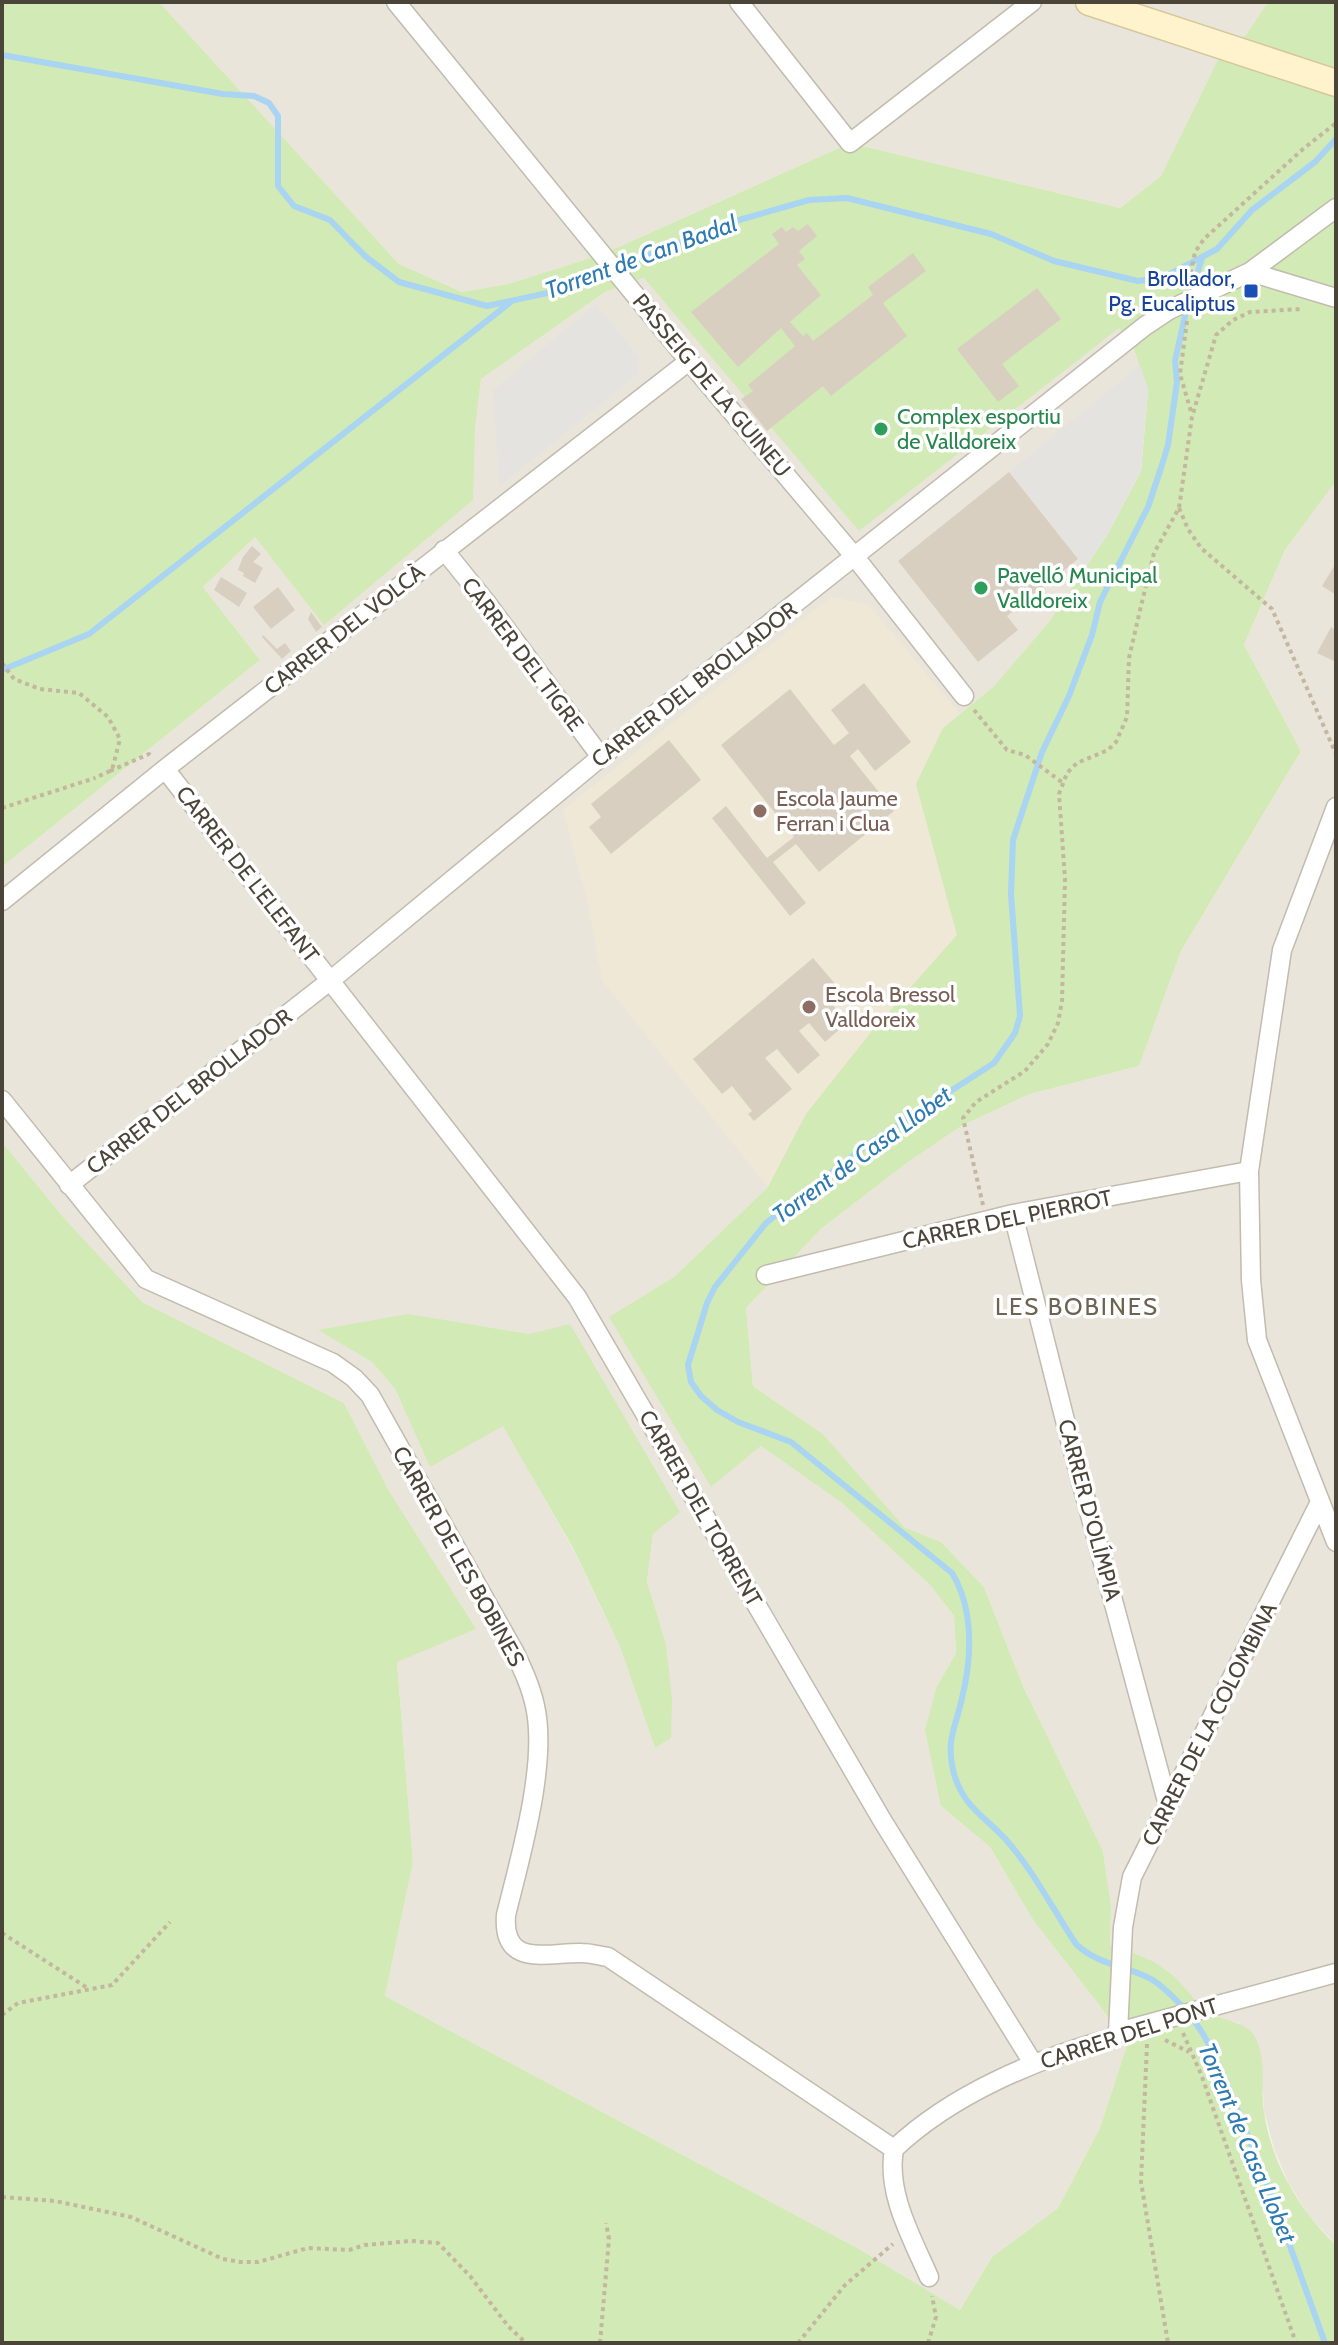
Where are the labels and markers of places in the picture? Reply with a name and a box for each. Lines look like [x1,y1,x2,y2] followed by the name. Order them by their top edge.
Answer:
[1108,265,1235,317] place label: Brollador, Pg. Eucaliptus
[1242,282,1260,300] marker: Brollador, Pg. Eucaliptus
[897,403,1061,455] place label: Complex esportiu de Valldoreix
[872,420,890,438] marker: Complex esportiu de Valldoreix
[997,562,1158,614] place label: Pavelló Municipal Valldoreix
[972,579,990,597] marker: Pavelló Municipal Valldoreix
[776,785,898,837] place label: Escola Jaume Ferran i Clua
[751,802,769,820] marker: Escola Jaume Ferran i Clua
[825,981,956,1033] place label: Escola Bressol Valldoreix
[800,998,818,1016] marker: Escola Bressol Valldoreix

